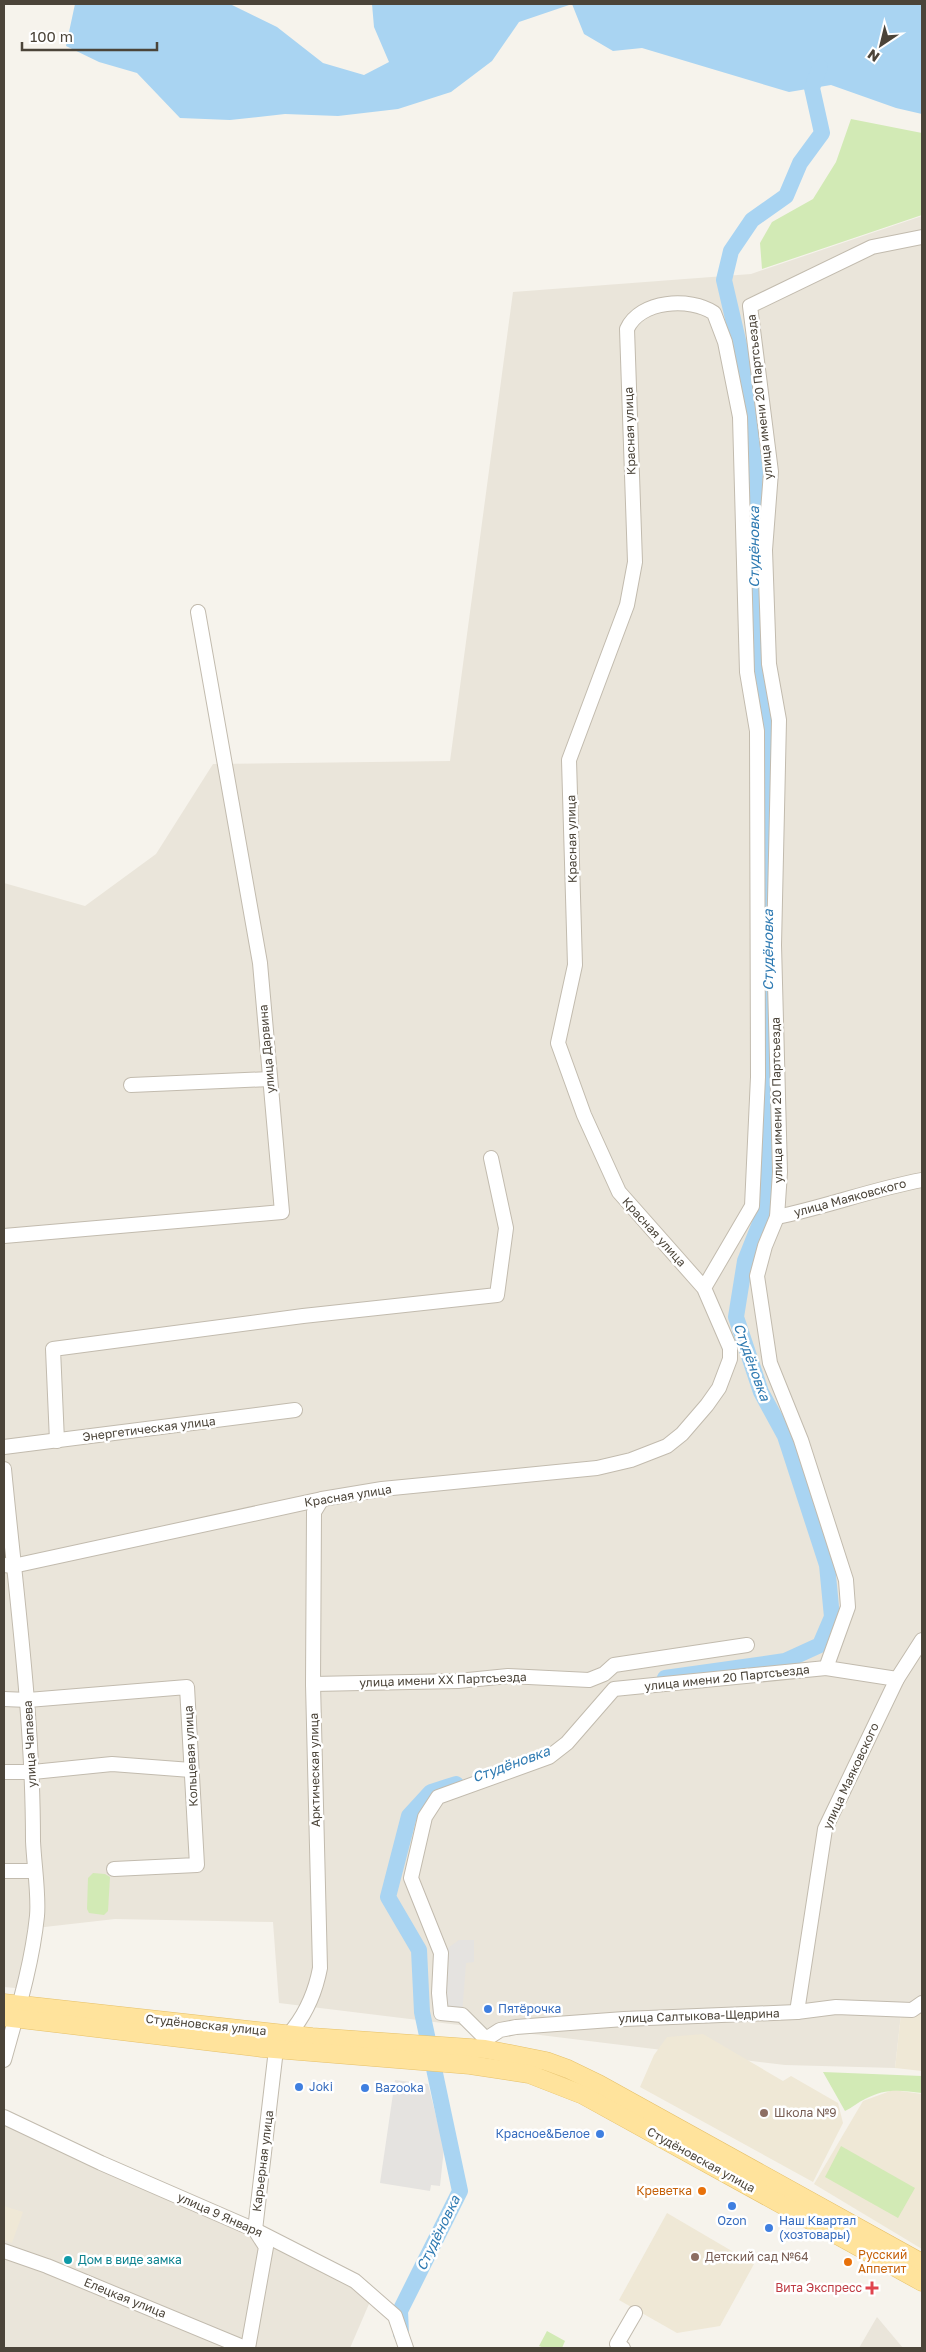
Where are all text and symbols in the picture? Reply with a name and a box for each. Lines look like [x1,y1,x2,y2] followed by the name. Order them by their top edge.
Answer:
[22,20,158,52] scale bar
[856,20,906,70] north arrow
[30,27,73,45] text: 100 m
[864,46,882,66] text: N
[743,314,776,480] street label: улица имени 20 Партсъезда
[620,387,639,475] street label: Красная улица
[745,505,762,588] water label: Студёновка
[563,795,580,883] street label: Красная улица
[759,908,776,991] water label: Студёновка
[255,1004,278,1094] street label: улица Дарвина
[768,1017,785,1183] street label: улица имени 20 Партсъезда
[792,1175,908,1220] street label: улица Маяковского
[619,1194,689,1269] street label: Красная улица
[731,1321,775,1404] water label: Студёновка
[82,1413,216,1444] street label: Энергетическая улица
[303,1481,393,1510] street label: Красная улица
[644,1661,810,1694] street label: улица имени 20 Партсъезда
[359,1669,527,1690] street label: улица имени ХХ Партсъезда
[20,1700,39,1788] street label: улица Чапаева
[180,1705,201,1807] street label: Кольцевая улица
[306,1713,323,1827] street label: Арктическая улица
[819,1720,882,1831] street label: улица Маяковского
[470,1741,553,1785] water label: Студёновка
[498,2001,561,2016] place label: Пятёрочка
[482,2003,494,2015] marker: Пятёрочка
[618,2005,780,2026] street label: улица Салтыкова-Щедрина
[145,2011,267,2038] street label: Студёновская улица
[309,2079,333,2094] place label: Joki
[375,2080,424,2095] place label: Bazooka
[293,2081,305,2093] marker: Joki
[359,2082,371,2094] marker: Bazooka
[774,2105,837,2120] place label: Школа №9
[758,2107,770,2119] marker: Школа №9
[249,2109,276,2213] street label: Карьерная улица
[645,2124,758,2196] street label: Студёновская улица
[495,2126,590,2141] place label: Красное&Белое
[594,2128,606,2140] marker: Красное&Белое
[636,2183,692,2198] place label: Креветка
[696,2185,708,2197] marker: Креветка
[175,2189,265,2240] street label: улица 9 Января
[412,2192,463,2273] water label: Студёновка
[726,2200,738,2212] marker: Ozon
[717,2213,747,2228] place label: Ozon
[779,2213,856,2242] place label: Наш Квартал (хозтовары)
[763,2222,775,2234] marker: Наш Квартал (хозтовары)
[858,2247,907,2276] place label: Русский Аппетит
[705,2249,809,2264] place label: Детский сад №64
[689,2251,701,2263] marker: Детский сад №64
[78,2252,182,2267] place label: Дом в виде замка
[62,2254,74,2266] marker: Дом в виде замка
[842,2256,854,2268] marker: Русский Аппетит
[82,2274,169,2321] street label: Елецкая улица
[775,2280,862,2295] place label: Вита Экспресс
[866,2282,878,2294] marker: Вита Экспресс

